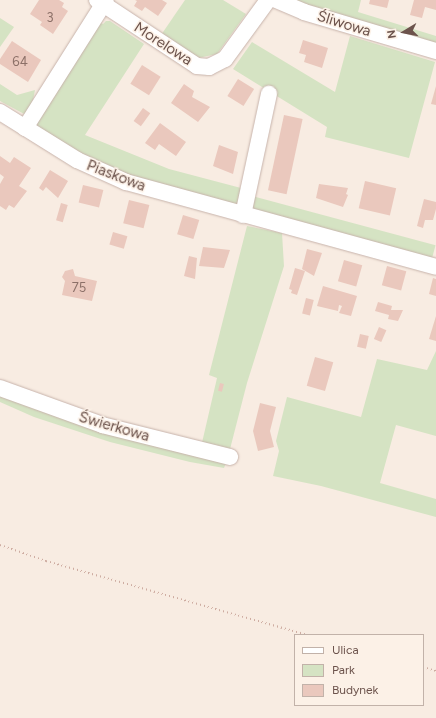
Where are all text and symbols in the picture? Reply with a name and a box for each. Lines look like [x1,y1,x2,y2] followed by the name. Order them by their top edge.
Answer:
[315,7,373,41] street label: Śliwowa
[46,10,54,26] house number: 3
[384,12,424,52] north arrow
[131,19,195,69] street label: Morelowa
[385,29,399,40] text: N
[12,54,28,70] house number: 64
[84,157,148,195] street label: Piaskowa
[72,280,86,296] house number: 75
[77,408,151,446] street label: Świerkowa
[294,634,424,706] legend
[332,643,359,657] text: Ulica
[332,663,355,677] text: Park
[332,683,378,697] text: Budynek

